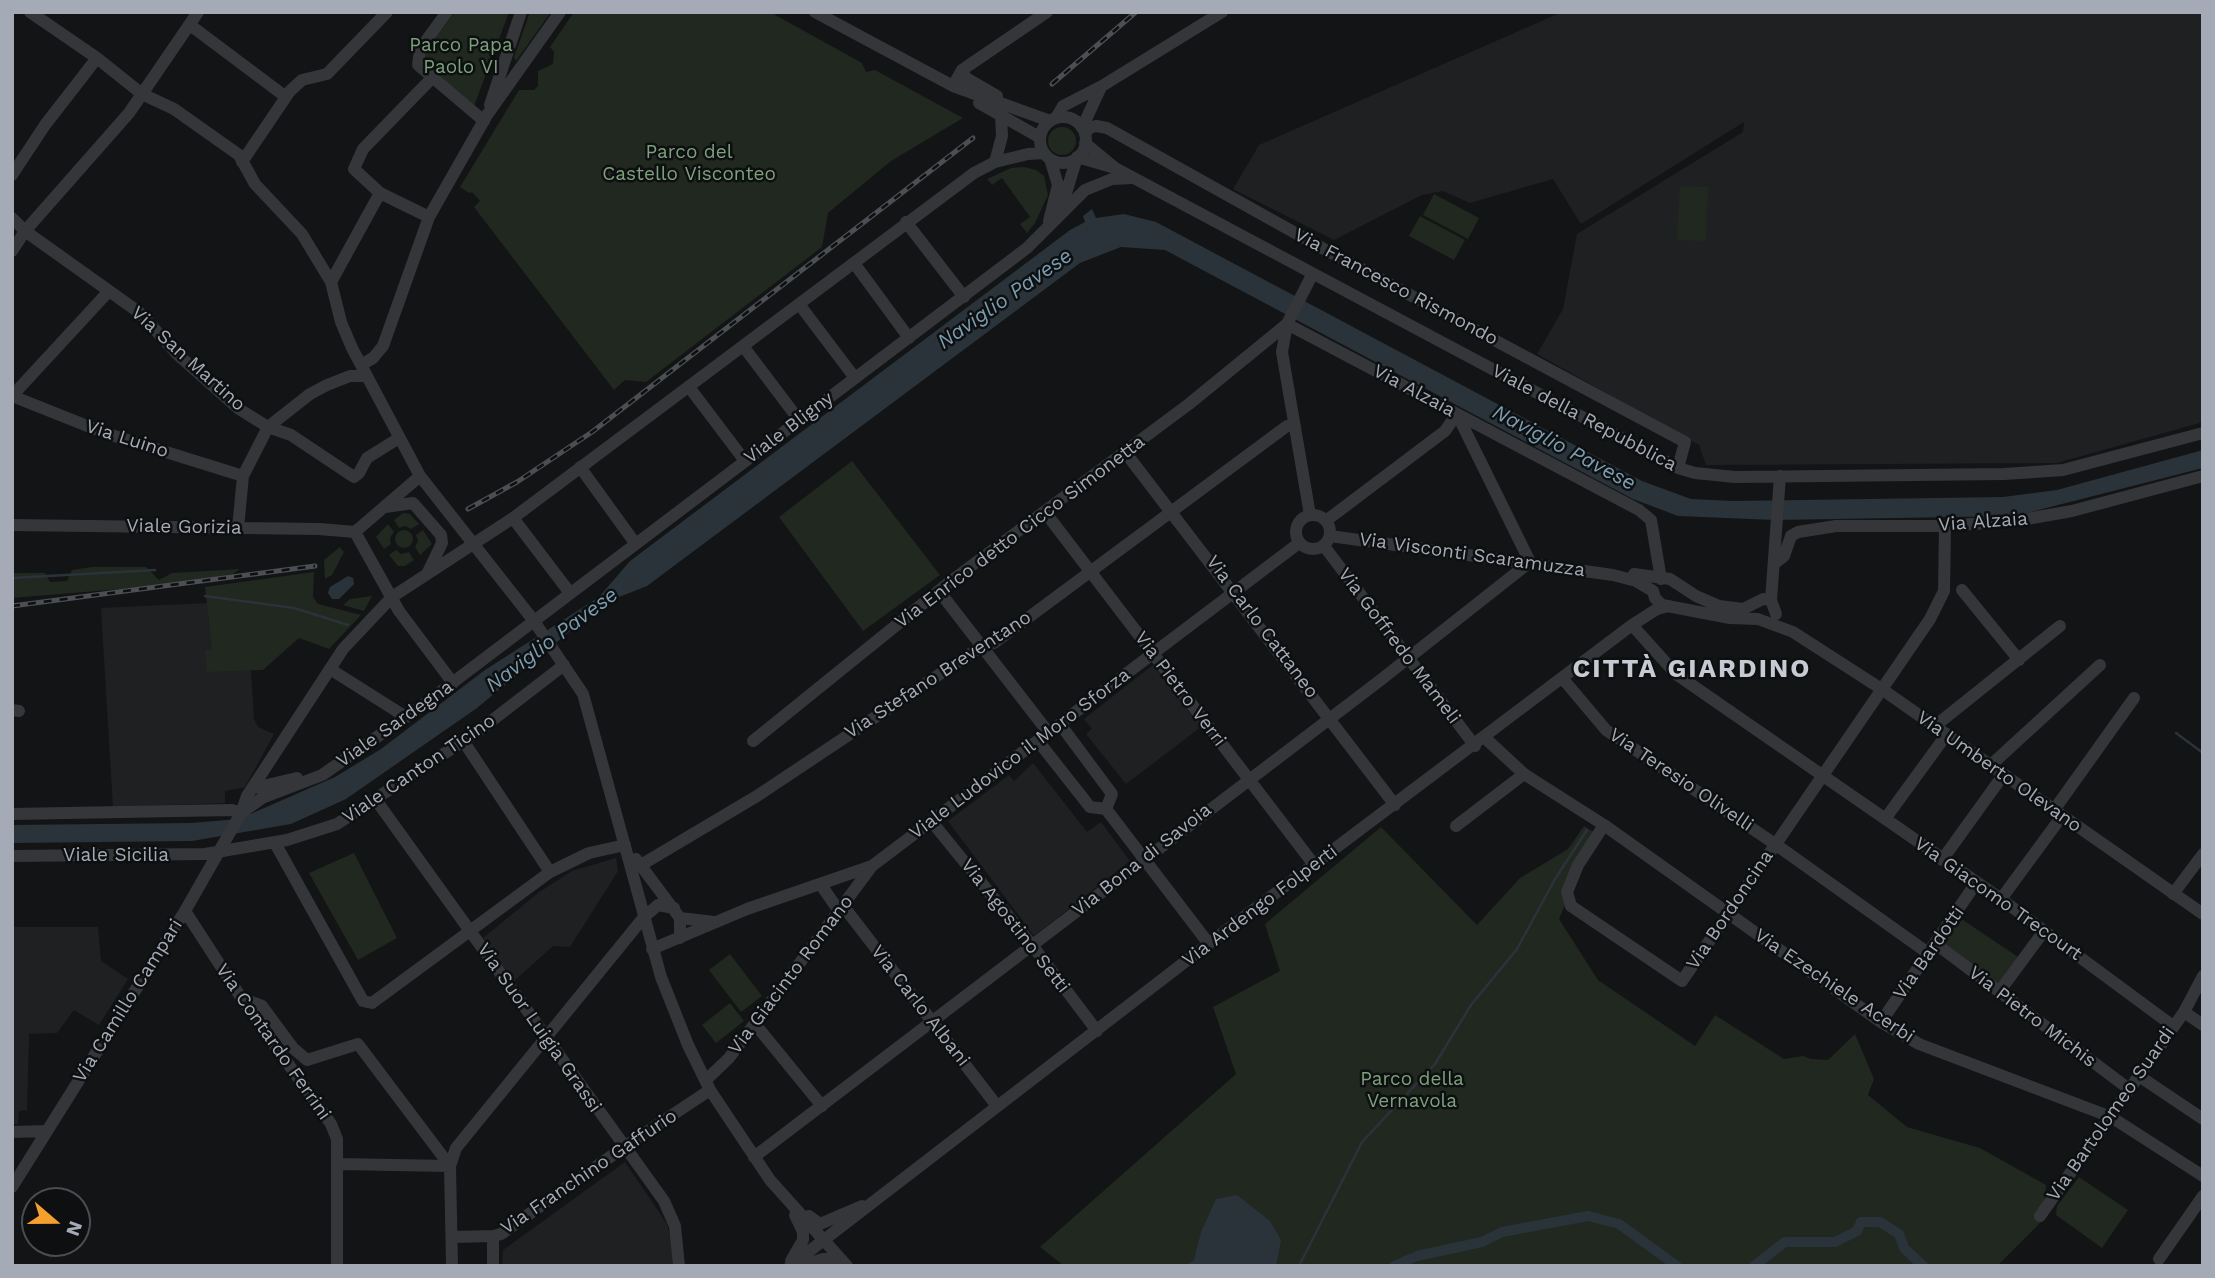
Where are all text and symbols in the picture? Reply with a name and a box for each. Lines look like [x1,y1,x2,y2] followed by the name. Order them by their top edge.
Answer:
[409,34,513,78] park label: Parco Papa Paolo VI
[602,141,776,185] park label: Parco del Castello Visconteo
[1290,223,1502,351] street label: Via Francesco Rismondo
[933,243,1077,355] water label: Naviglio Pavese
[126,302,250,416] street label: Via San Martino
[1369,360,1459,422] street label: Via Alzaia
[1488,360,1680,476] street label: Viale della Repubblica
[740,387,838,469] street label: Viale Bligny
[1488,400,1640,496] water label: Naviglio Pavese
[83,415,171,463] street label: Via Luino
[891,431,1149,633] street label: Via Enrico detto Cicco Simonetta
[1937,508,2029,536] street label: Via Alzaia
[126,515,242,539] street label: Viale Gorizia
[1358,528,1586,582] street label: Via Visconti Scaramuzza
[1201,551,1323,703] street label: Via Carlo Cattaneo
[1333,563,1465,729] street label: Via Goffredo Mameli
[481,582,623,698] water label: Naviglio Pavese
[840,606,1036,744] street label: Via Stefano Breventano
[1129,627,1231,751] street label: Via Pietro Verri
[1574,653,1810,685] district label: CITTÀ GIARDINO
[905,663,1135,845] street label: Viale Ludovico il Moro Sforza
[332,675,458,773] street label: Viale Sardegna
[1912,706,2086,838] street label: Via Umberto Olevano
[338,709,500,829] street label: Viale Canton Ticino
[1605,723,1757,837] street label: Via Teresio Olivelli
[1068,799,1216,921] street label: Via Bona di Savoia
[1910,832,2086,966] street label: Via Giacomo Trecourt
[1178,840,1342,972] street label: Via Ardengo Folperti
[63,844,169,866] street label: Viale Sicilia
[1682,846,1778,974] street label: Via Bordoncina
[956,854,1074,998] street label: Via Agostino Setti
[724,891,858,1059] street label: Via Giacinto Romano
[1889,902,1969,1004] street label: Via Bardotti
[68,915,188,1087] street label: Via Camillo Campari
[1750,924,1918,1048] street label: Via Ezechiele Acerbi
[472,939,606,1117] street label: Via Suor Luigia Grassi
[866,941,974,1071] street label: Via Carlo Albani
[210,959,336,1125] street label: Via Contardo Ferrini
[1964,962,2100,1072] street label: Via Pietro Michis
[2042,1022,2180,1206] street label: Via Bartolomeo Suardi
[1360,1068,1464,1112] park label: Parco della Vernavola
[496,1104,682,1240] street label: Via Franchino Gaffurio
[21,1187,91,1257] north arrow
[61,1218,88,1239] text: N

